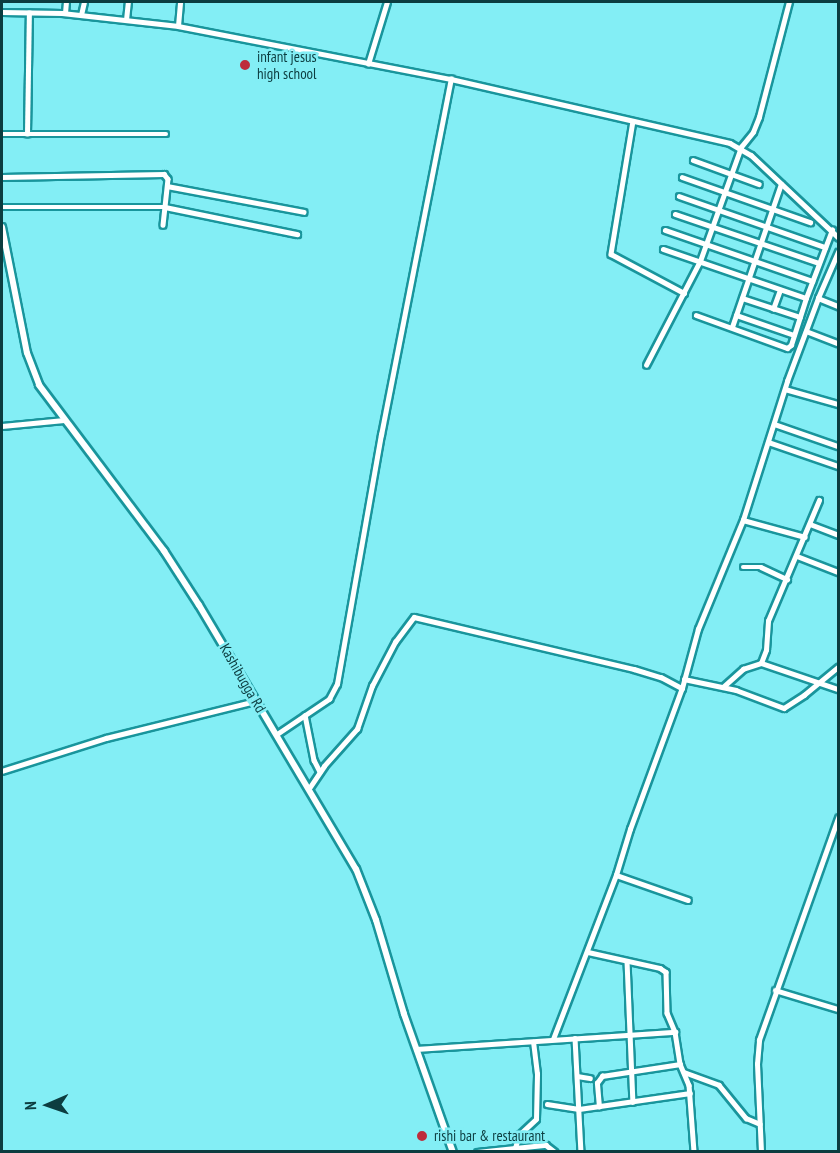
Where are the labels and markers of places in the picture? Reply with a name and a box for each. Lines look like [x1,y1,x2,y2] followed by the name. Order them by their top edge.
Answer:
[257,47,317,82] place label: infant jesus high school
[238,58,252,72] marker: infant jesus high school
[434,1127,545,1145] place label: rishi bar & restaurant
[415,1129,429,1143] marker: rishi bar & restaurant

